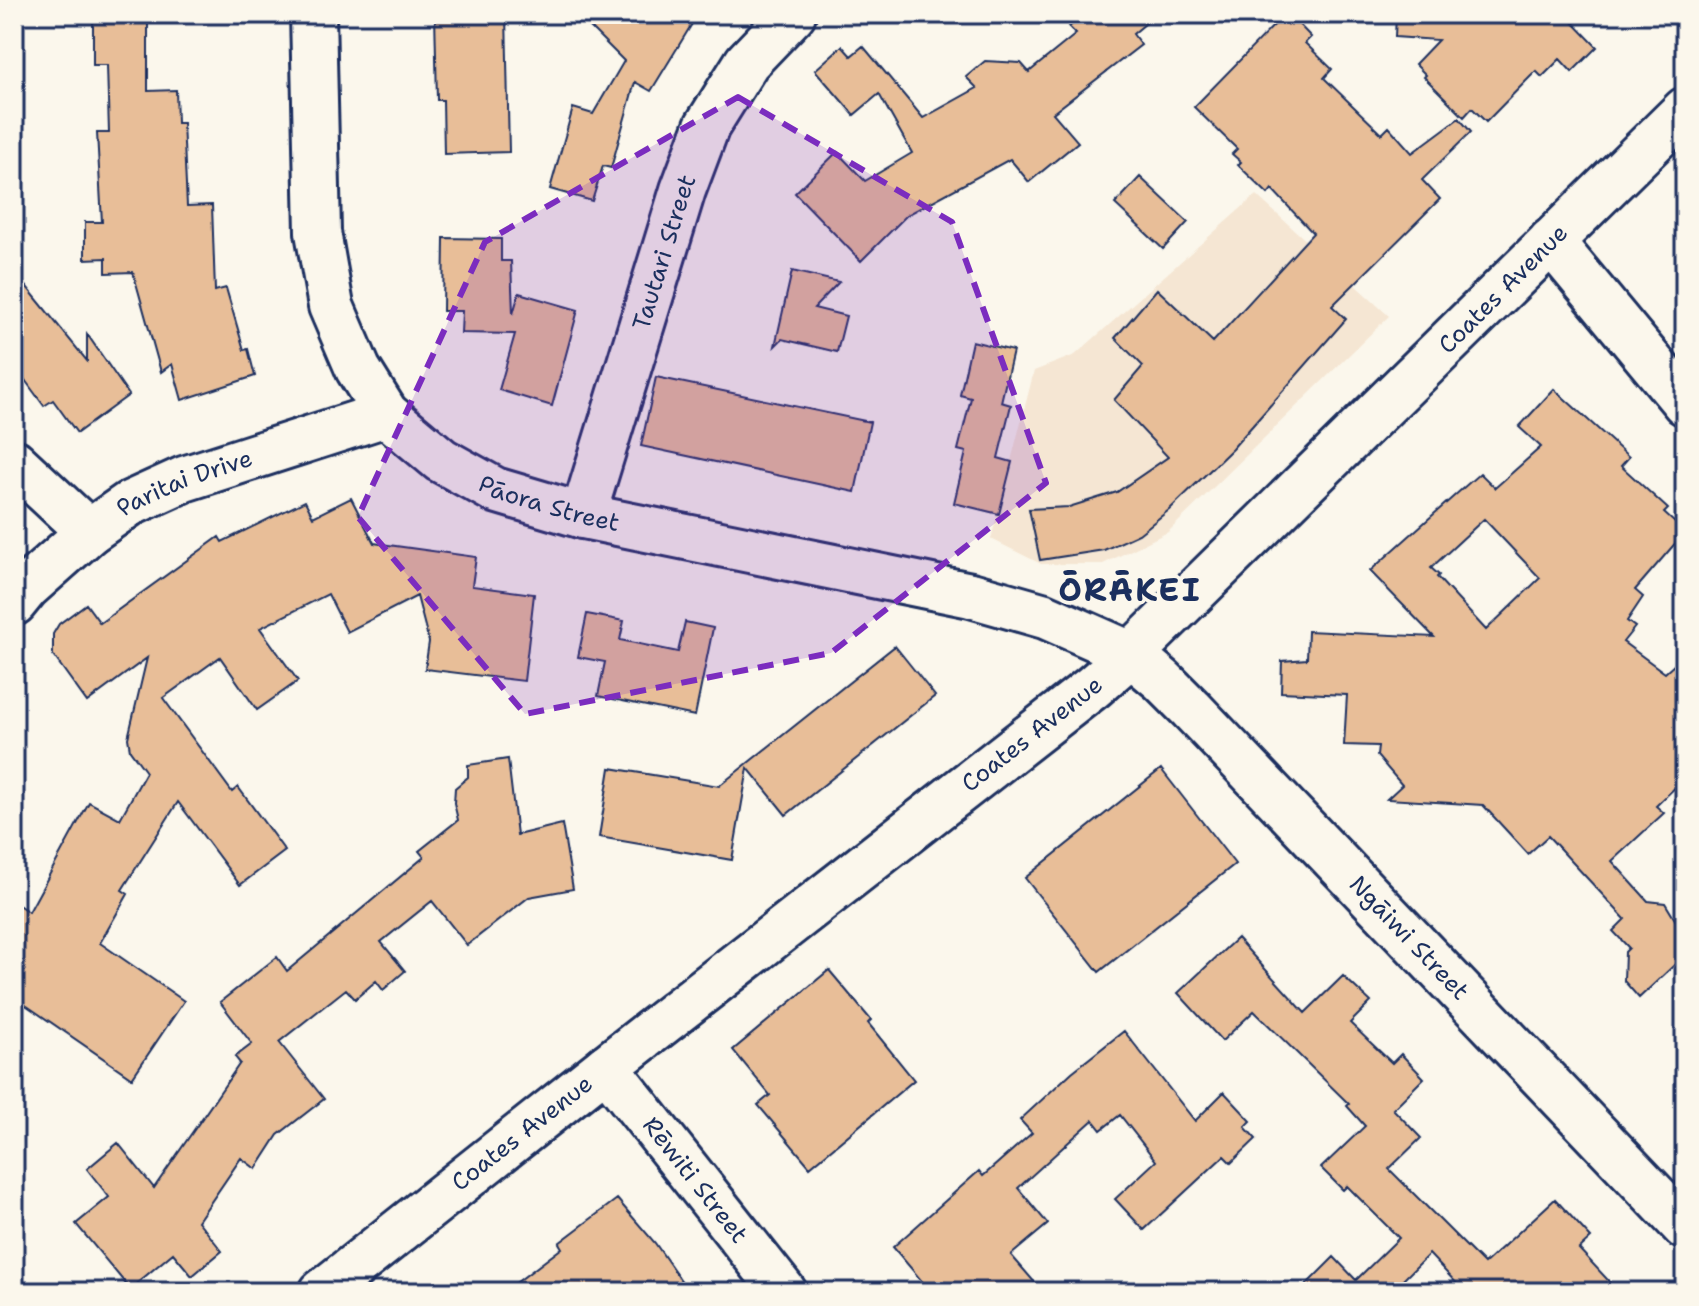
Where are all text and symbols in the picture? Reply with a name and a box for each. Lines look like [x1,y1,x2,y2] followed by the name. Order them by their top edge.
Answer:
[625,170,703,334] street label: Tautari Street
[1431,217,1575,361] street label: Coates Avenue
[110,442,256,524] street label: Paritai Drive
[472,468,622,539] street label: Pāora Street
[1058,568,1202,611] district label: ŌRĀKEI
[955,669,1109,799] street label: Coates Avenue
[1342,869,1476,1007] street label: Ngāiwi Street
[445,1068,599,1198] street label: Coates Avenue
[636,1110,755,1250] street label: Rēwiti Street

